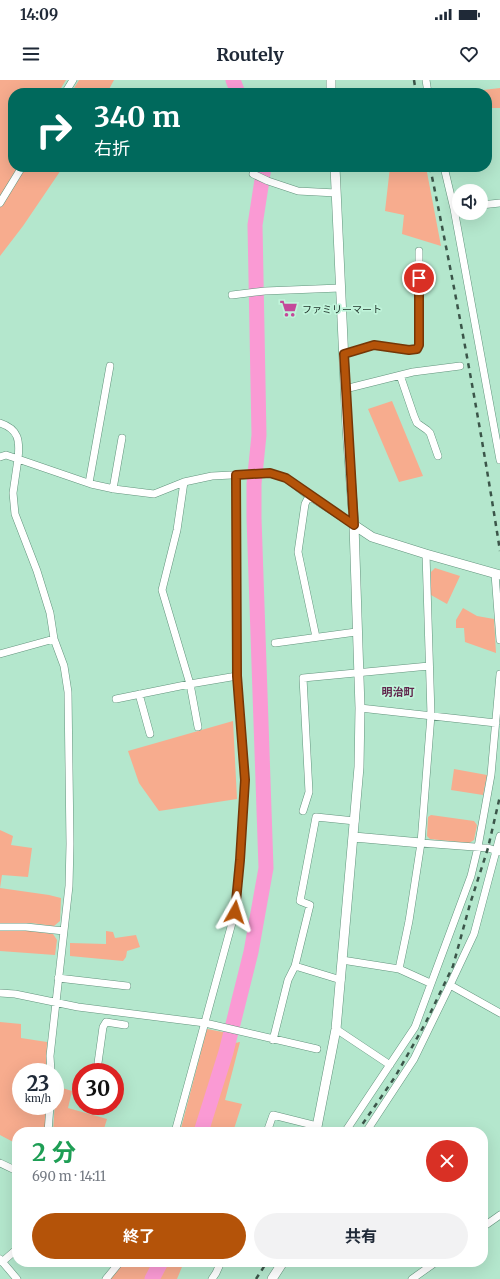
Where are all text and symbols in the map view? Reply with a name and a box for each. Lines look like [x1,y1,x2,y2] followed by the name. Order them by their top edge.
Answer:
[20,5,58,24] text: 14:09
[20,43,42,65] icon: menu
[216,43,284,66] text: Routely
[458,43,480,65] icon: heart
[94,99,180,135] text: 340 m
[28,104,80,156] icon: right
[94,137,130,160] text: 右折
[452,184,488,220] map controls
[452,184,488,220] button: sound
[402,261,436,295] pin
[408,267,430,289] icon: arrive
[279,299,299,319] supermarket icon: ファミリーマート
[302,303,382,316] place label: ファミリーマート
[382,685,415,699] district label: 明治町
[214,891,256,933] position arrow
[72,1063,124,1115] speed limit sign: 30
[27,1071,49,1096] text: 23
[25,1092,51,1105] text: km/h
[32,1137,76,1168] text: 2 分
[426,1140,468,1182] button: close
[32,1168,106,1185] text: 690 m · 14:11
[32,1213,246,1259] button: 終了
[254,1213,468,1259] button: 共有

